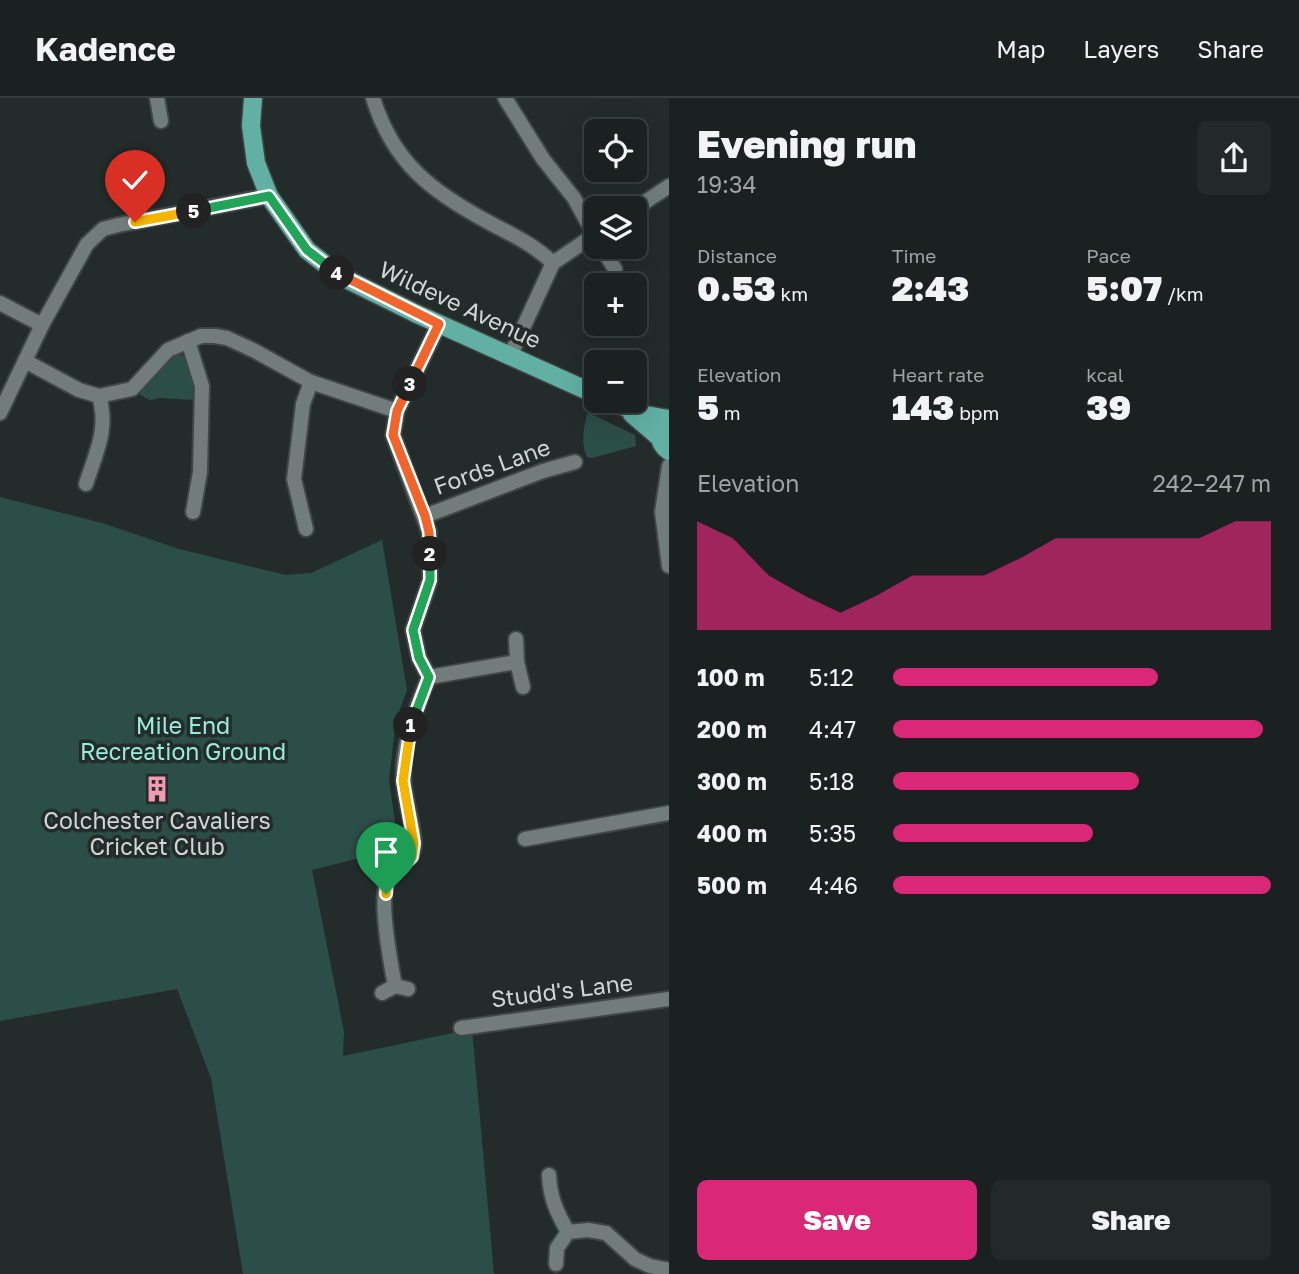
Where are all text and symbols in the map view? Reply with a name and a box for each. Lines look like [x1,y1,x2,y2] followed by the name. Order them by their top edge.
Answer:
[35,29,176,68] text: Kadence
[996,34,1045,63] text: Map
[1083,34,1159,63] text: Layers
[1197,34,1264,63] text: Share
[584,119,647,413] map controls
[584,119,647,182] button: locate
[697,121,916,166] text: Evening run
[1197,121,1271,195] button: share
[105,150,165,222] pin
[116,161,154,199] icon: check
[697,170,756,198] text: 19:34
[176,194,212,228] pin: 5
[584,196,647,259] button: layers
[188,199,199,222] text: 5
[697,244,777,267] text: Distance
[892,244,936,267] text: Time
[1086,244,1131,267] text: Pace
[375,254,546,354] street label: Wildeve Avenue
[320,256,354,290] pin: 4
[331,261,342,284] text: 4
[697,267,776,309] text: 0.53
[892,267,969,309] text: 2:43
[1086,267,1162,309] text: 5:07
[584,273,647,336] button: +
[776,282,808,305] text: km
[1162,282,1204,305] text: /km
[584,350,647,413] button: −
[697,363,782,386] text: Elevation
[892,363,984,386] text: Heart rate
[1086,363,1124,386] text: kcal
[392,366,428,402] pin: 3
[404,372,415,395] text: 3
[697,386,719,428] text: 5
[892,386,954,428] text: 143
[1086,386,1131,428] text: 39
[719,401,741,424] text: m
[954,401,999,424] text: bpm
[430,432,554,500] street label: Fords Lane
[697,469,799,497] text: Elevation
[1152,469,1271,497] text: 242–247 m
[412,536,448,572] pin: 2
[424,542,435,565] text: 2
[697,663,765,691] text: 100 m
[809,663,854,691] text: 5:12
[394,708,428,742] pin: 1
[80,711,286,765] park label: Mile End Recreation Ground
[406,713,415,736] text: 1
[697,715,767,743] text: 200 m
[809,715,856,743] text: 4:47
[697,767,767,795] text: 300 m
[809,767,854,795] text: 5:18
[142,774,172,804] building icon: Colchester Cavaliers Cricket Club
[43,806,271,860] place label: Colchester Cavaliers Cricket Club
[697,819,767,847] text: 400 m
[809,819,856,847] text: 5:35
[356,822,416,894] pin
[367,833,405,871] icon: arrive
[697,871,767,899] text: 500 m
[809,871,858,899] text: 4:46
[489,967,634,1013] street label: Studd's Lane
[697,1180,977,1260] button: Save
[991,1180,1271,1260] button: Share

